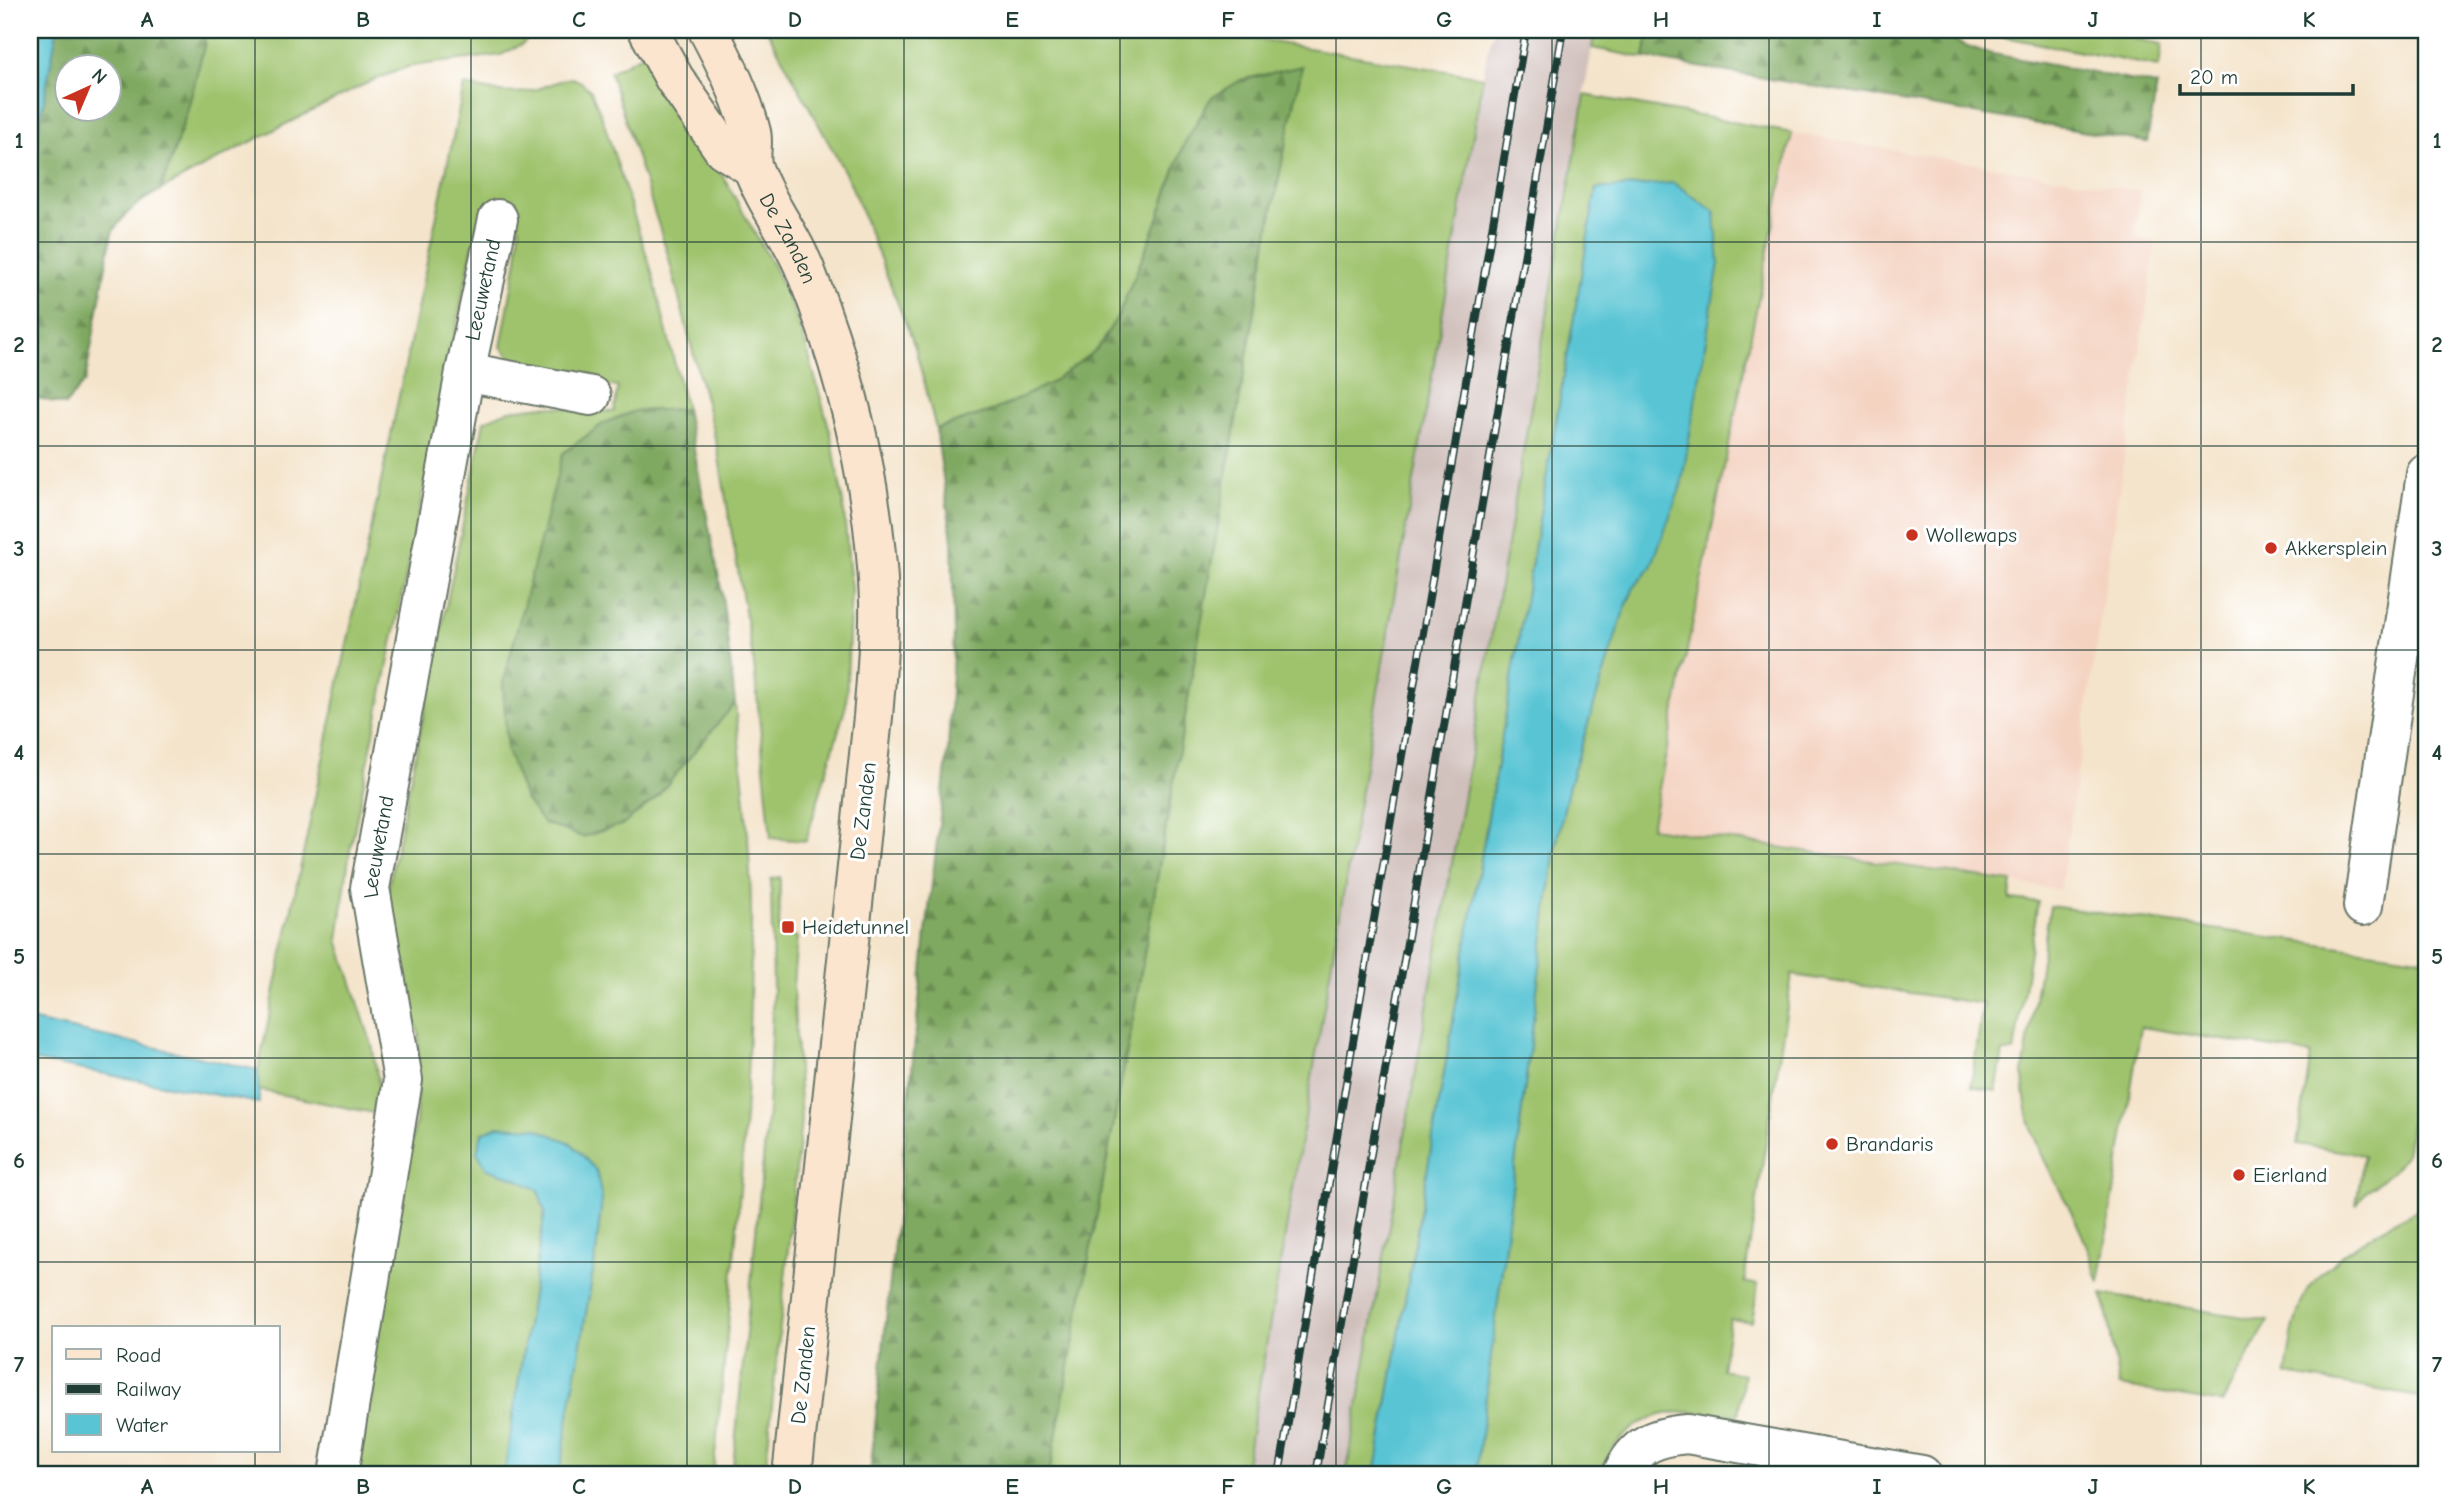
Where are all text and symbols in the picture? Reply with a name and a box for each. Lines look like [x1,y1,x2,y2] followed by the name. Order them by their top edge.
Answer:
[141,6,154,33] text: A
[356,6,370,33] text: B
[572,6,586,33] text: C
[788,6,802,33] text: D
[1005,6,1019,33] text: E
[1221,6,1235,33] text: F
[1436,6,1452,33] text: G
[1653,6,1669,33] text: H
[1872,6,1882,33] text: I
[2088,6,2099,33] text: J
[2303,6,2316,33] text: K
[52,52,122,122] north arrow
[2180,52,2353,96] scale bar
[87,64,111,89] text: N
[2190,65,2238,89] text: 20 m
[14,127,24,154] text: 1
[2432,127,2442,154] text: 1
[754,189,821,287] street label: De Zanden
[460,236,505,343] street label: Leeuwetand
[13,331,25,358] text: 2
[2431,331,2443,358] text: 2
[1926,523,2017,547] place label: Wollewaps
[1904,527,1920,543] marker: Wollewaps
[13,535,25,562] text: 3
[2431,535,2443,562] text: 3
[2285,536,2387,560] place label: Akkersplein
[2263,540,2279,556] marker: Akkersplein
[14,739,25,766] text: 4
[2432,739,2443,766] text: 4
[845,761,881,861] street label: De Zanden
[358,794,399,900] street label: Leeuwetand
[802,915,909,939] place label: Heidetunnel
[780,919,796,935] marker: Heidetunnel
[13,943,25,970] text: 5
[2431,943,2443,970] text: 5
[1846,1132,1933,1156] place label: Brandaris
[1824,1136,1840,1152] marker: Brandaris
[13,1147,25,1174] text: 6
[2431,1147,2443,1174] text: 6
[2253,1163,2327,1187] place label: Eierland
[2231,1167,2247,1183] marker: Eierland
[786,1325,820,1425] street label: De Zanden
[52,1326,280,1452] legend
[116,1343,161,1367] text: Road
[14,1351,25,1378] text: 7
[2432,1351,2443,1378] text: 7
[116,1377,181,1401] text: Railway
[116,1413,169,1437] text: Water
[141,1473,154,1500] text: A
[356,1473,370,1500] text: B
[572,1473,586,1500] text: C
[788,1473,802,1500] text: D
[1005,1473,1019,1500] text: E
[1221,1473,1235,1500] text: F
[1436,1473,1452,1500] text: G
[1653,1473,1669,1500] text: H
[1872,1473,1882,1500] text: I
[2088,1473,2099,1500] text: J
[2303,1473,2316,1500] text: K

